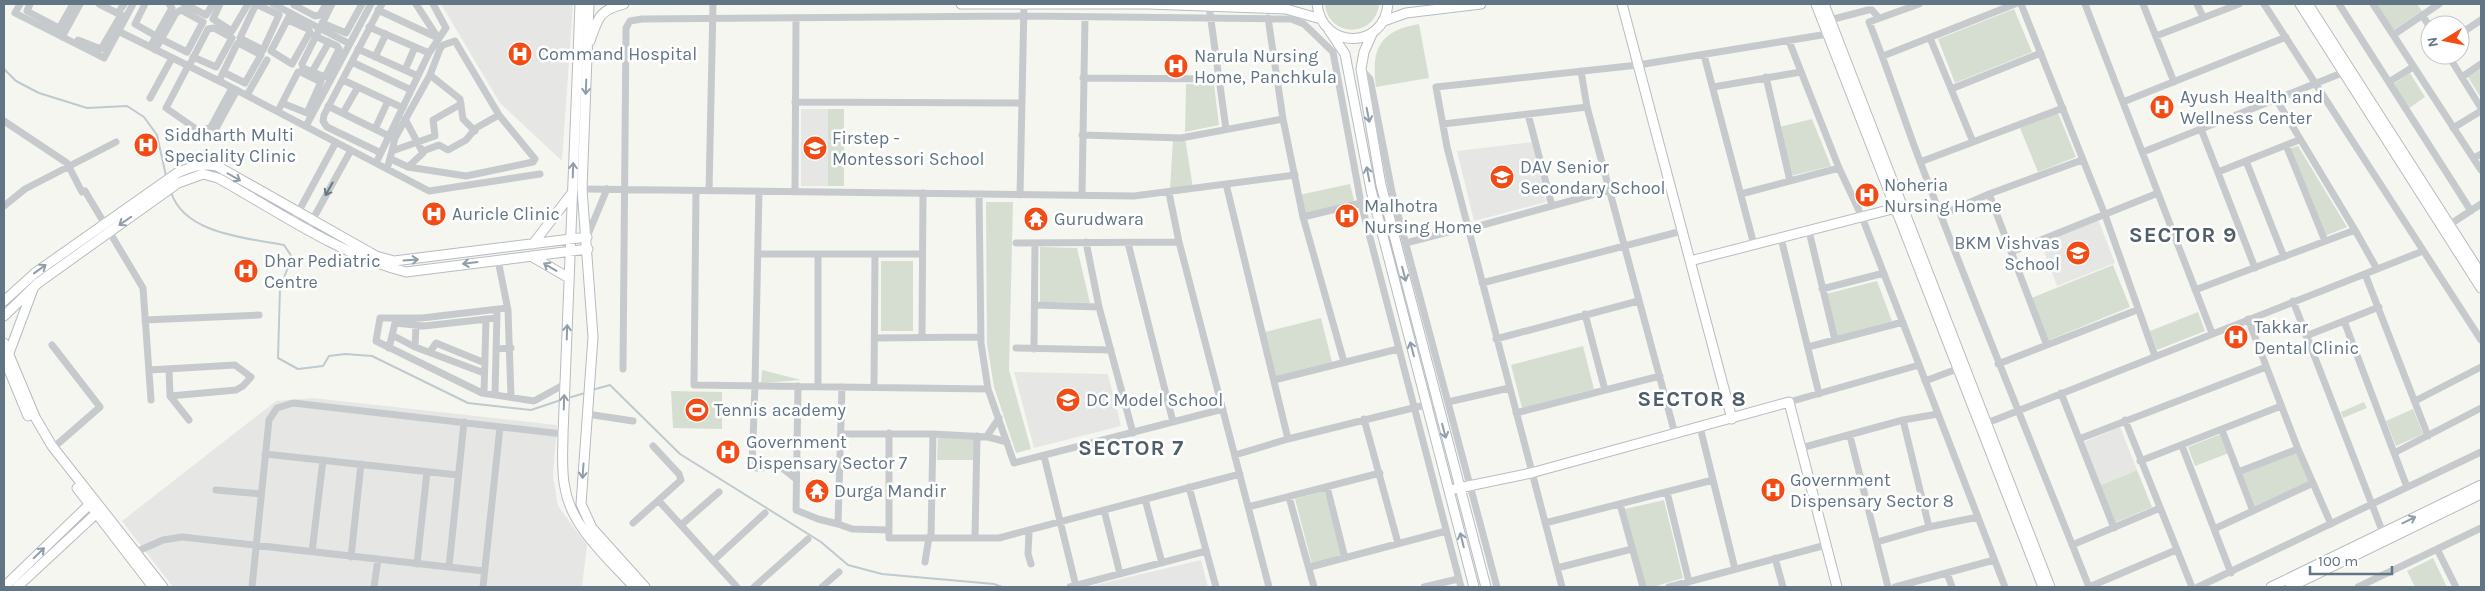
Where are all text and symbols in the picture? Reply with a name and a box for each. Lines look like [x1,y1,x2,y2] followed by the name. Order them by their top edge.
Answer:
[2420,15,2470,65] north arrow
[2423,36,2442,49] text: N
[507,41,533,67] hospital icon: Command Hospital
[538,43,697,65] place label: Command Hospital
[1194,45,1337,88] place label: Narula Nursing Home, Panchkula
[1163,53,1189,79] hospital icon: Narula Nursing Home, Panchkula
[581,79,590,95] one-way arrow
[2180,86,2323,129] place label: Ayush Health and Wellness Center
[2149,94,2175,120] hospital icon: Ayush Health and Wellness Center
[1363,107,1373,123] one-way arrow
[164,124,296,167] place label: Siddharth Multi Speciality Clinic
[832,127,985,170] place label: Firstep - Montessori School
[133,132,159,158] hospital icon: Siddharth Multi Speciality Clinic
[802,135,828,161] school or university icon: Firstep - Montessori School
[1520,156,1666,199] place label: DAV Senior Secondary School
[568,162,578,178] one-way arrow
[1489,164,1515,190] school or university icon: DAV Senior Secondary School
[1363,167,1372,183] one-way arrow
[227,172,242,182] one-way arrow
[1884,174,2002,217] place label: Noheria Nursing Home
[324,181,334,196] one-way arrow
[1854,182,1880,208] hospital icon: Noheria Nursing Home
[1364,195,1482,238] place label: Malhotra Nursing Home
[421,201,447,227] hospital icon: Auricle Clinic
[452,203,560,225] place label: Auricle Clinic
[1334,203,1360,229] hospital icon: Malhotra Nursing Home
[1023,206,1049,232] temple icon: Gurudwara
[1054,208,1144,230] place label: Gurudwara
[118,216,132,226] one-way arrow
[2129,222,2237,248] district label: SECTOR 9
[1954,232,2060,275] place label: BKM Vishvas School
[2065,240,2091,266] school or university icon: BKM Vishvas School
[264,250,381,293] place label: Dhar Pediatric Centre
[402,255,418,264] one-way arrow
[233,258,259,284] hospital icon: Dhar Pediatric Centre
[462,258,478,268] one-way arrow
[543,261,557,271] one-way arrow
[33,264,47,274] one-way arrow
[1399,265,1409,281] one-way arrow
[2254,316,2359,359] place label: Takkar Dental Clinic
[562,324,571,340] one-way arrow
[2223,324,2249,350] hospital icon: Takkar Dental Clinic
[1407,341,1417,357] one-way arrow
[1637,386,1747,412] district label: SECTOR 8
[1055,387,1081,413] school or university icon: DC Model School
[1086,389,1223,411] place label: DC Model School
[559,395,569,411] one-way arrow
[684,397,710,423] sports icon: Tennis academy
[714,399,847,421] place label: Tennis academy
[1440,423,1450,439] one-way arrow
[746,431,908,474] place label: Government Dispensary Sector 7
[1078,435,1184,461] district label: SECTOR 7
[715,439,741,465] hospital icon: Government Dispensary Sector 7
[579,462,588,478] one-way arrow
[1790,469,1954,512] place label: Government Dispensary Sector 8
[1760,477,1786,503] hospital icon: Government Dispensary Sector 8
[804,478,830,504] temple icon: Durga Mandir
[834,480,946,502] place label: Durga Mandir
[2401,515,2416,524] one-way arrow
[1457,533,1466,549] one-way arrow
[2310,544,2392,576] scale bar
[33,547,45,559] one-way arrow
[2318,552,2358,570] text: 100 m

